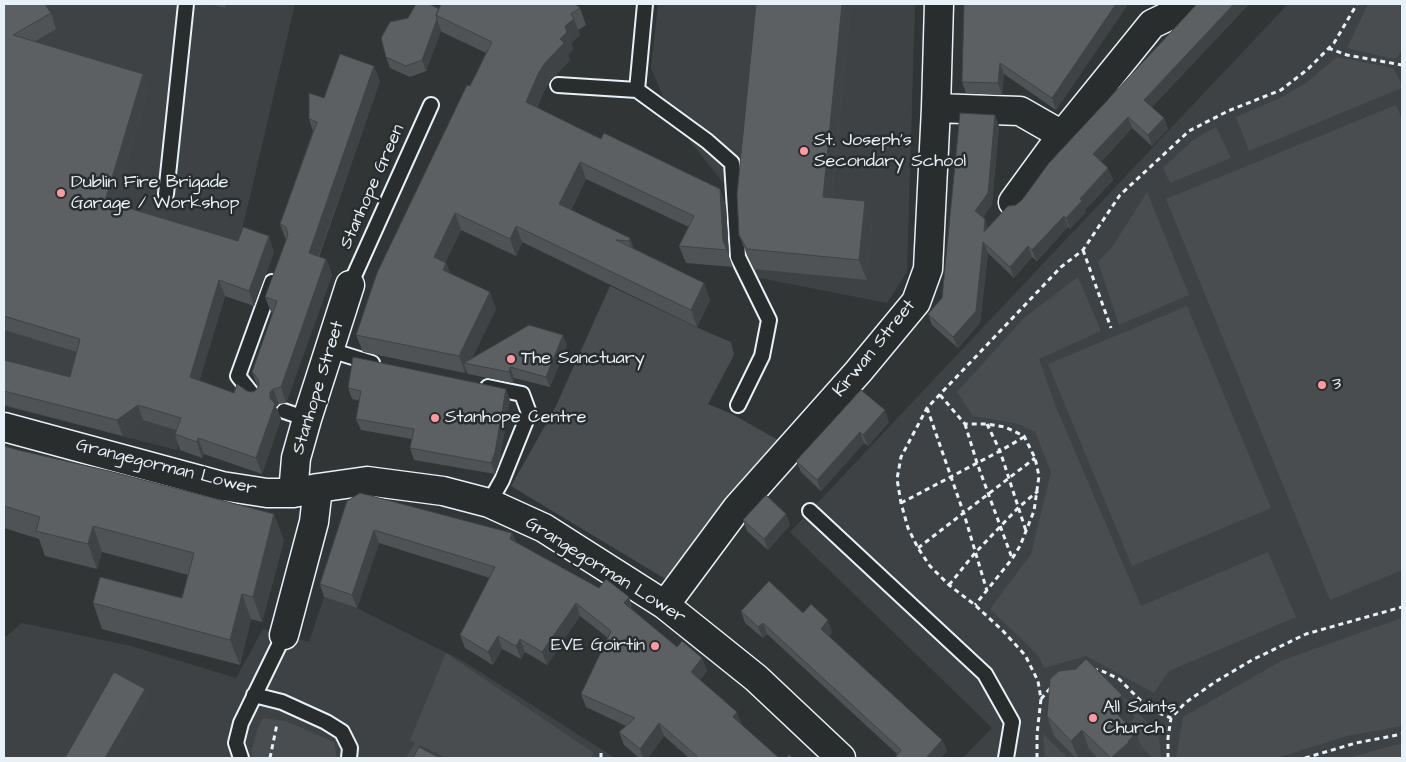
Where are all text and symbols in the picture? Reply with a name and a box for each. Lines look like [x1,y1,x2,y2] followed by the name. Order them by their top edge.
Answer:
[336,121,410,253] street label: Stanhope Green
[814,130,966,172] place label: St. Joseph’s Secondary School
[798,145,810,157] marker: St. Joseph’s Secondary School
[71,172,239,214] place label: Dublin Fire Brigade Garage / Workshop
[55,187,67,199] marker: Dublin Fire Brigade Garage / Workshop
[829,296,921,402] street label: Kirwan Street
[288,319,350,457] street label: Stanhope Street
[521,348,645,370] place label: The Sanctuary
[505,353,517,365] marker: The Sanctuary
[1332,374,1341,396] place label: 3
[1316,379,1328,391] marker: 3
[445,407,586,429] place label: Stanhope Centre
[429,412,441,424] marker: Stanhope Centre
[74,435,258,501] street label: Grangegorman Lower
[521,513,689,629] street label: Grangegorman Lower
[551,635,645,657] place label: EVE Goirtín
[649,640,661,652] marker: EVE Goirtín
[1103,697,1176,740] place label: All Saints Church
[1087,712,1099,724] marker: All Saints Church

